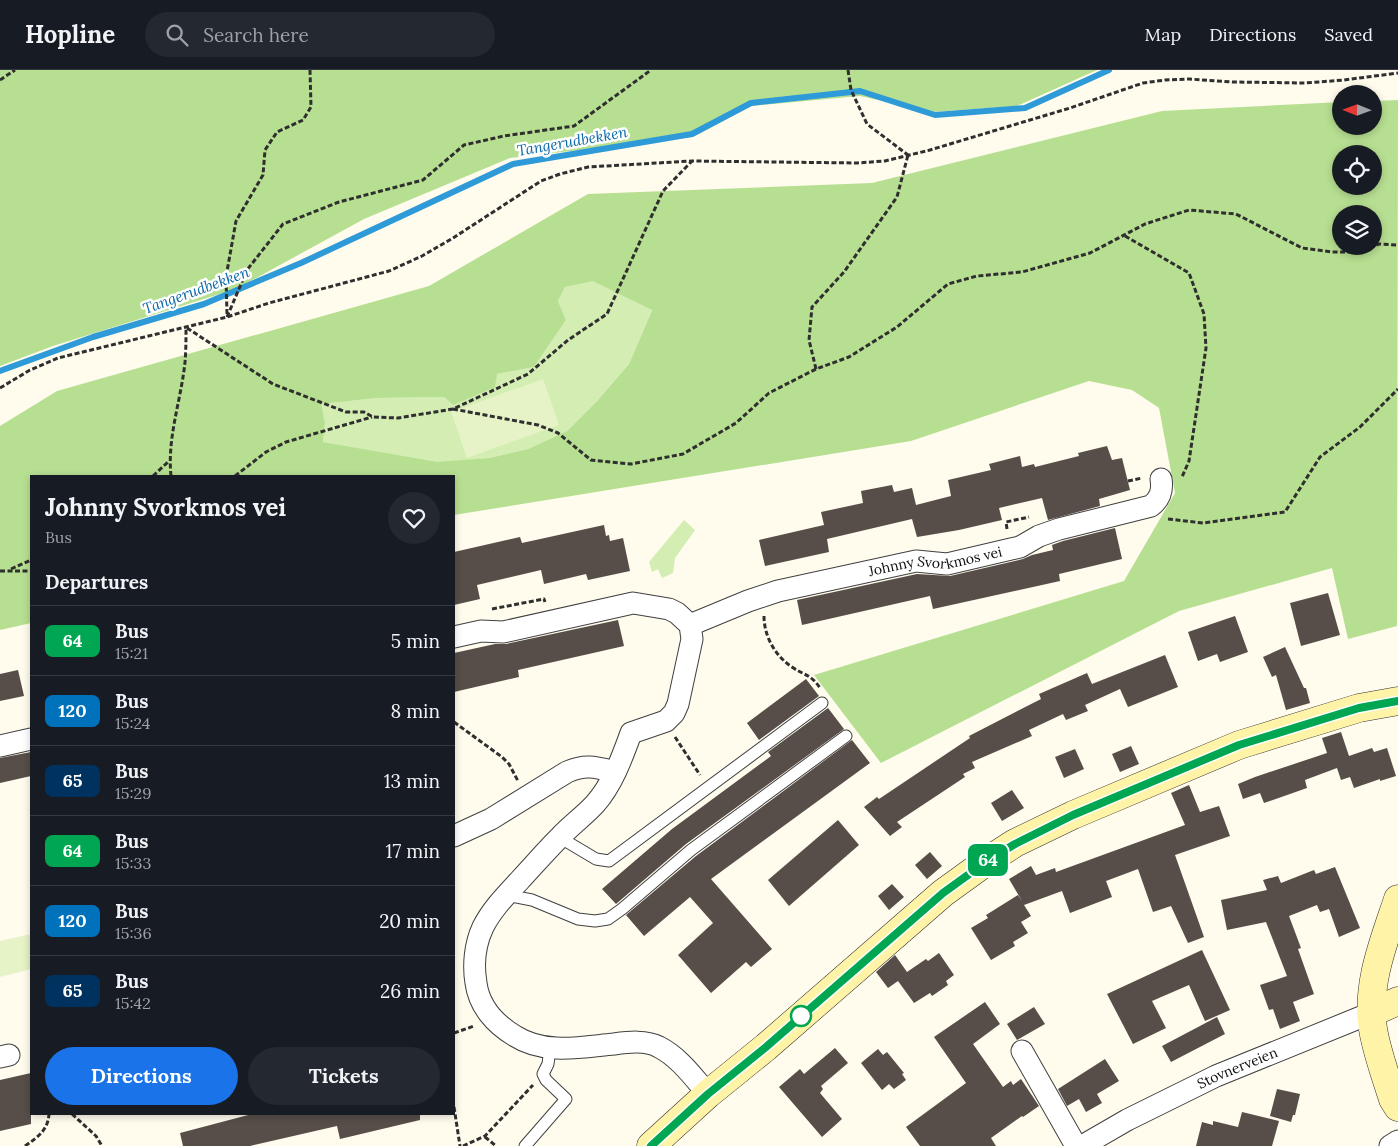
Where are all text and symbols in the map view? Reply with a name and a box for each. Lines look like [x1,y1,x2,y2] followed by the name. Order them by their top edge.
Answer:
[145,12,495,57] search box
[25,19,115,50] text: Hopline
[163,21,191,49] icon: search
[203,23,309,47] text: Search here
[1145,23,1181,46] text: Map
[1209,23,1296,46] text: Directions
[1324,23,1373,46] text: Saved
[1332,85,1382,135] north arrow
[1332,85,1382,255] map controls
[515,122,629,160] water label: Tangerudbekken
[1332,145,1382,195] button: locate
[1332,205,1382,255] button: layers
[140,262,253,318] water label: Tangerudbekken
[45,492,286,523] text: Johnny Svorkmos vei
[388,492,440,544] button: heart
[45,527,72,547] text: Bus
[866,542,1004,580] street label: Johnny Svorkmos vei
[45,570,148,594] text: Departures
[115,619,148,643] text: Bus
[62,629,83,652] text: 64
[391,629,440,653] text: 5 min
[115,643,148,663] text: 15:21
[115,689,148,713] text: Bus
[58,699,87,722] text: 120
[390,699,440,723] text: 8 min
[115,713,150,733] text: 15:24
[115,759,148,783] text: Bus
[62,769,83,792] text: 65
[384,769,440,793] text: 13 min
[115,783,151,803] text: 15:29
[115,829,148,853] text: Bus
[62,839,83,862] text: 64
[385,839,440,863] text: 17 min
[966,844,1010,876] line badge: 64
[978,848,998,871] text: 64
[115,853,151,873] text: 15:33
[115,899,148,923] text: Bus
[58,909,87,932] text: 120
[379,909,440,933] text: 20 min
[115,923,152,943] text: 15:36
[115,969,148,993] text: Bus
[62,979,83,1002] text: 65
[380,979,440,1003] text: 26 min
[115,993,151,1013] text: 15:42
[790,1005,812,1027] unlabelled marker
[1194,1043,1280,1093] street label: Stovnerveien
[45,1047,238,1105] button: Directions
[248,1047,440,1105] button: Tickets

